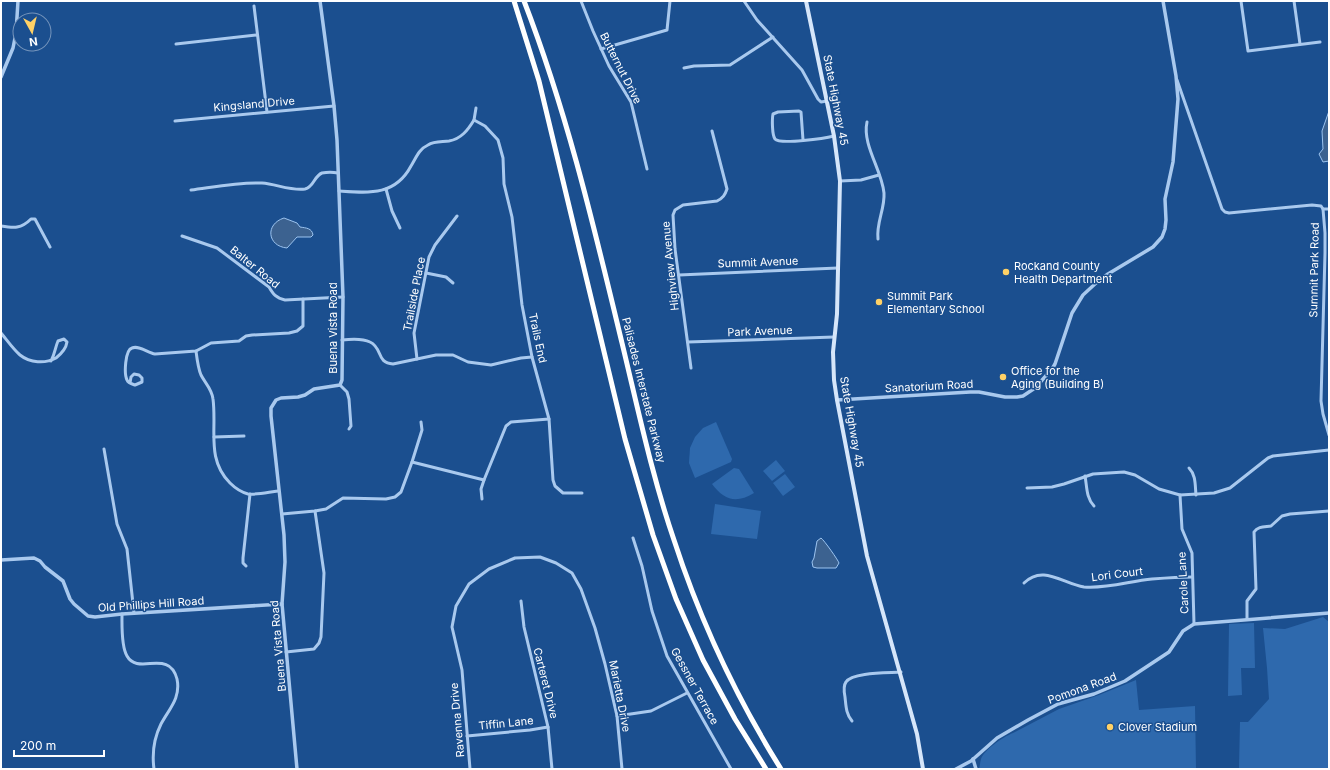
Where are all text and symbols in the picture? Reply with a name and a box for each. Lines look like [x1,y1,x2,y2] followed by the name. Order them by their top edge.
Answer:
[12,12,52,52] north arrow
[597,30,645,106] street label: Butternut Drive
[28,34,39,49] text: N
[820,53,852,147] street label: State Highway 45
[213,93,295,115] street label: Kingsland Drive
[658,221,682,311] street label: Highview Avenue
[1306,222,1322,318] street label: Summit Park Road
[227,243,283,291] street label: Balter Road
[717,254,799,270] street label: Summit Avenue
[400,256,428,332] street label: Trailside Place
[1014,259,1113,286] place label: Rockand County Health Department
[1001,267,1011,277] marker: Rockand County Health Department
[326,282,340,374] street label: Buena Vista Road
[887,289,984,316] place label: Summit Park Elementary School
[874,297,884,307] marker: Summit Park Elementary School
[526,312,550,364] street label: Trails End
[619,316,669,464] street label: Palisades Interstate Parkway
[727,323,793,339] street label: Park Avenue
[1011,364,1104,391] place label: Office for the Aging (Building B)
[998,372,1008,382] marker: Office for the Aging (Building B)
[837,375,867,469] street label: State Highway 45
[884,377,974,395] street label: Sanatorium Road
[1174,552,1192,614] street label: Carole Lane
[1090,564,1144,584] street label: Lori Court
[97,593,205,615] street label: Old Phillips Hill Road
[267,600,289,692] street label: Buena Vista Road
[668,645,722,727] street label: Gessner Terrace
[530,646,562,720] street label: Carteret Drive
[606,659,634,733] street label: Marietta Drive
[1046,669,1118,707] street label: Pomona Road
[447,682,467,758] street label: Ravenna Drive
[478,713,534,733] street label: Tiffin Lane
[1118,720,1197,734] place label: Clover Stadium
[1105,722,1115,732] marker: Clover Stadium
[14,732,104,758] scale bar
[20,738,56,753] text: 200 m

